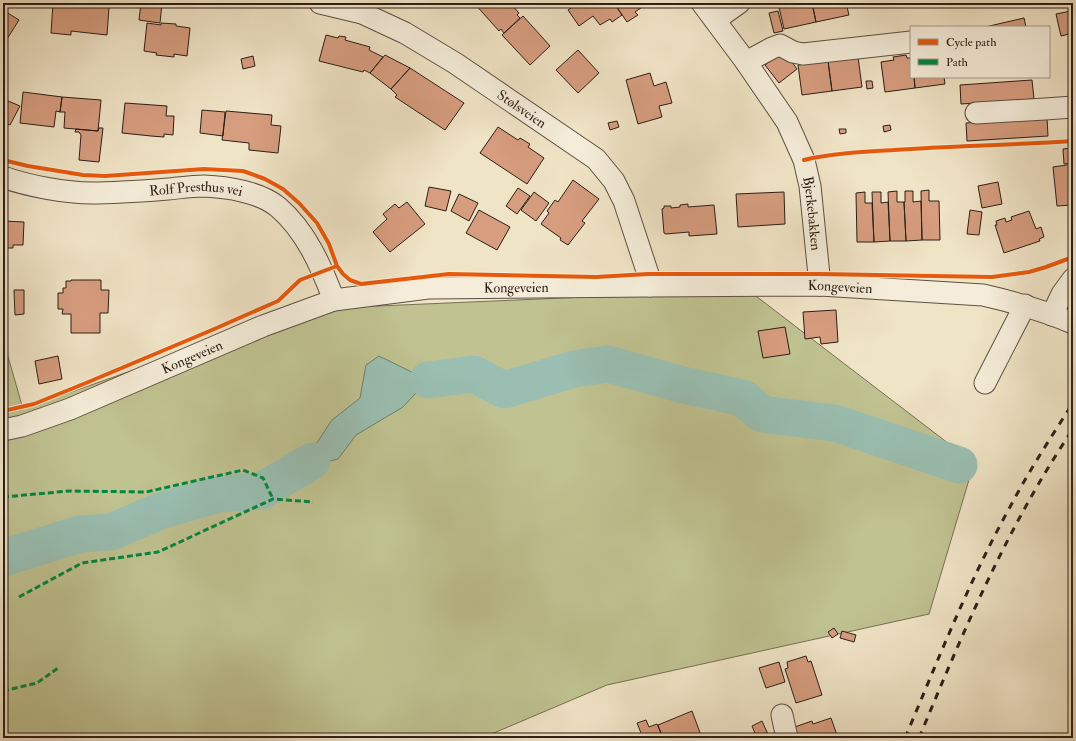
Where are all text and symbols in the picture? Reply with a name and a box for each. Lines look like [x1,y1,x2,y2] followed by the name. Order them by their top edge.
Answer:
[910,26,1050,78] legend
[946,35,997,50] text: Cycle path
[946,55,969,70] text: Path
[494,86,550,132] street label: Stølsveien
[799,175,824,251] street label: Bjerkebakken
[148,178,245,200] street label: Rolf Presthus vei
[808,277,873,297] street label: Kongeveien
[484,279,549,296] street label: Kongeveien
[159,336,225,378] street label: Kongeveien

